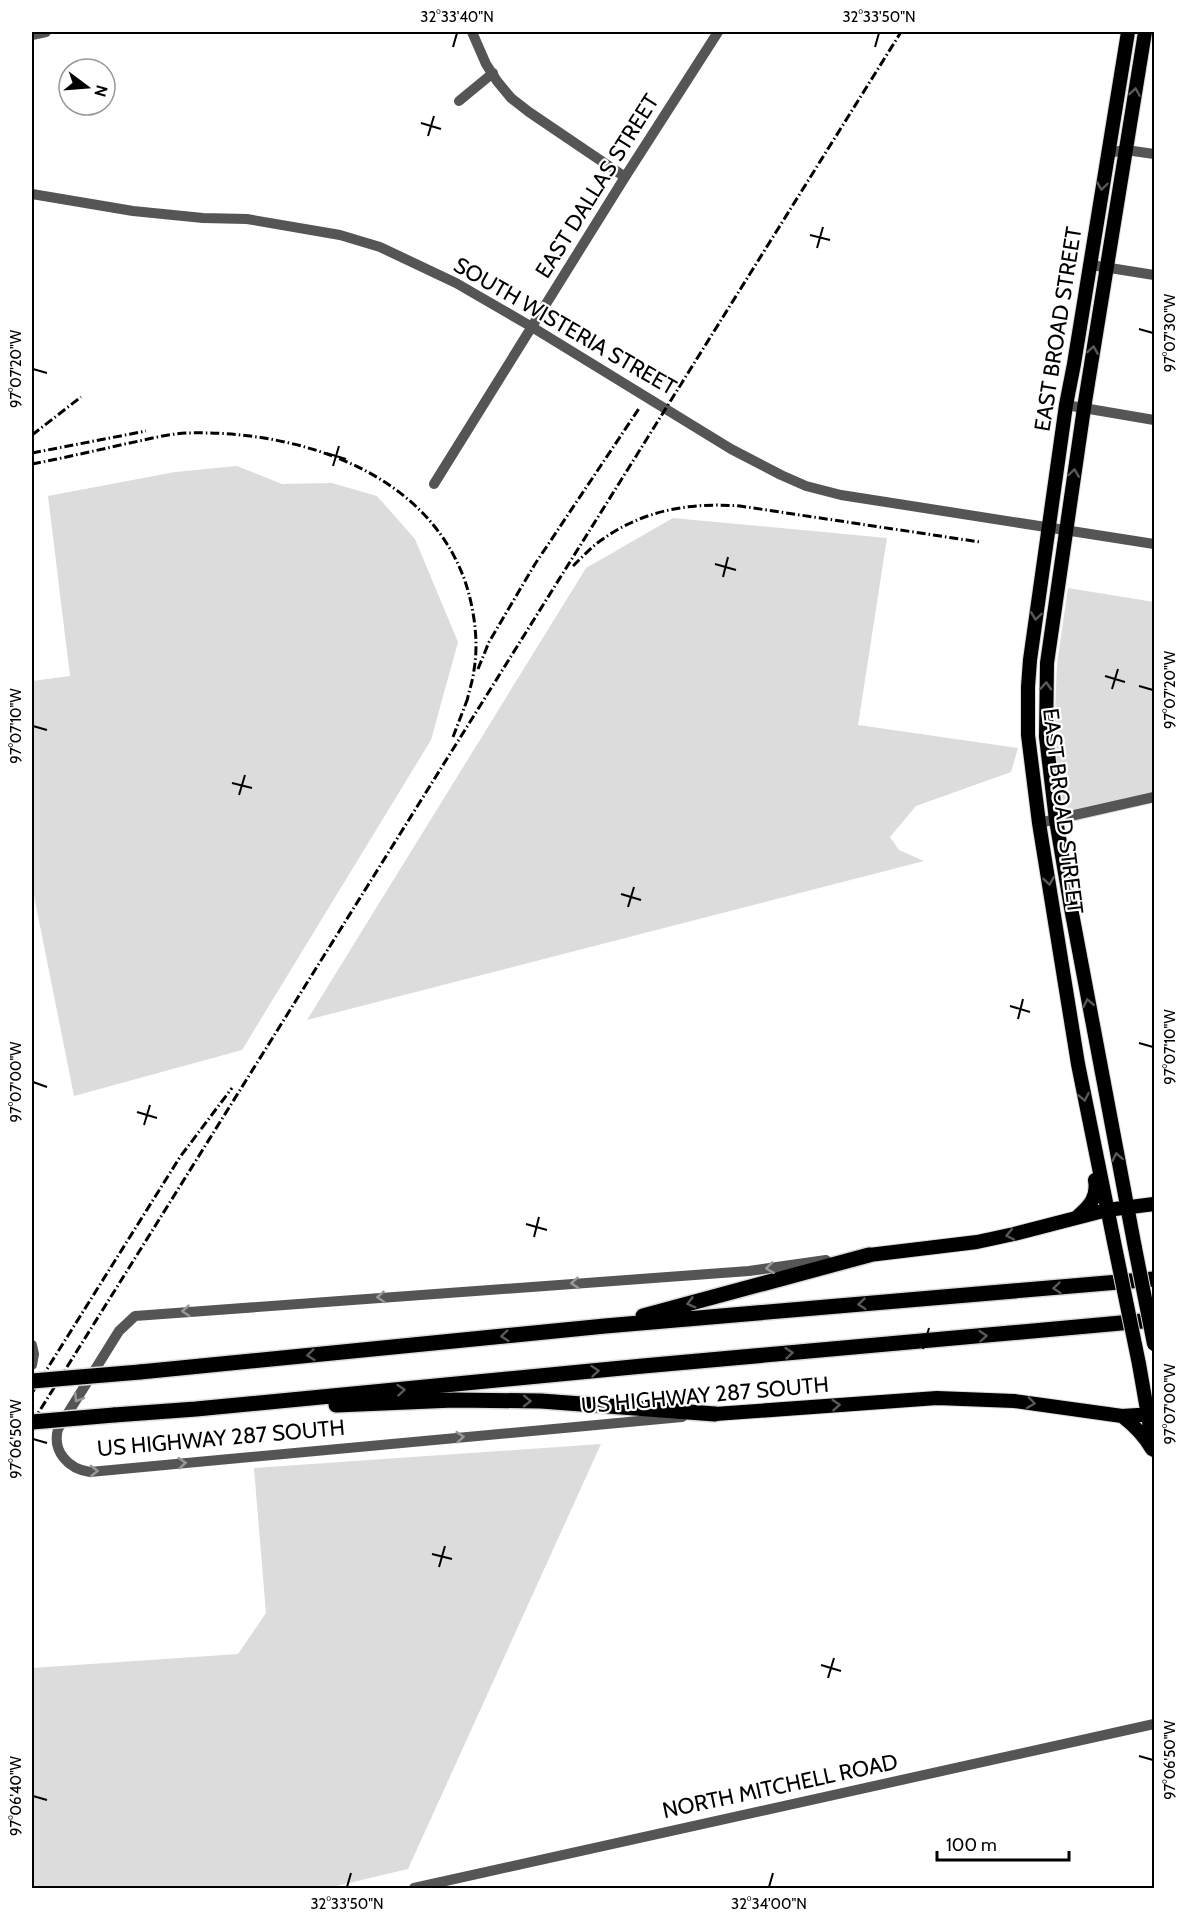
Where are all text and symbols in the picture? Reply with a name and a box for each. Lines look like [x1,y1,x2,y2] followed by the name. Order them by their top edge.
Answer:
[420,8,494,26] text: 32°33'40"N
[842,8,916,26] text: 32°33'50"N
[57,57,117,117] north arrow
[90,83,112,99] text: N
[1129,87,1141,97] one-way arrow
[529,89,665,283] street label: EAST DALLAS STREET
[1097,182,1109,191] one-way arrow
[1028,224,1088,433] street label: EAST BROAD STREET
[449,251,681,401] street label: SOUTH WISTERIA STREET
[1161,293,1179,372] text: 97°07'30"W
[7,329,25,408] text: 97°07'20"W
[1087,346,1099,355] one-way arrow
[1068,468,1080,477] one-way arrow
[1031,611,1043,620] one-way arrow
[1161,650,1179,729] text: 97°07'20"W
[1039,682,1052,691] one-way arrow
[7,688,25,764] text: 97°07'10"W
[1037,707,1089,916] street label: EAST BROAD STREET
[1042,876,1054,885] one-way arrow
[1082,998,1095,1008] one-way arrow
[1161,1009,1179,1085] text: 97°07'10"W
[7,1041,25,1122] text: 97°07'00"W
[1077,1091,1090,1101] one-way arrow
[1111,1152,1124,1162] one-way arrow
[1005,1228,1015,1241] one-way arrow
[765,1261,774,1274] one-way arrow
[571,1276,580,1289] one-way arrow
[1052,1281,1061,1294] one-way arrow
[376,1291,385,1304] one-way arrow
[686,1296,697,1308] one-way arrow
[858,1297,867,1310] one-way arrow
[182,1305,191,1318] one-way arrow
[500,1329,509,1342] one-way arrow
[979,1330,988,1343] one-way arrow
[784,1347,793,1360] one-way arrow
[306,1348,315,1361] one-way arrow
[1161,1363,1179,1444] text: 97°07'00"W
[590,1365,599,1378] one-way arrow
[580,1371,830,1419] street label: US HIGHWAY 287 SOUTH
[396,1384,405,1397] one-way arrow
[73,1392,85,1402] one-way arrow
[522,1395,531,1407] one-way arrow
[1026,1396,1035,1408] one-way arrow
[7,1398,25,1479] text: 97°06'50"W
[832,1398,841,1411] one-way arrow
[96,1414,346,1462] street label: US HIGHWAY 287 SOUTH
[455,1431,464,1444] one-way arrow
[178,1457,187,1470] one-way arrow
[90,1464,99,1477] one-way arrow
[1161,1719,1179,1800] text: 97°06'50"W
[660,1748,900,1824] street label: NORTH MITCHELL ROAD
[7,1755,25,1836] text: 97°06'40"W
[937,1824,1069,1862] scale bar
[946,1834,997,1856] text: 100 m
[310,1895,384,1913] text: 32°33'50"N
[731,1895,807,1913] text: 32°34'00"N

